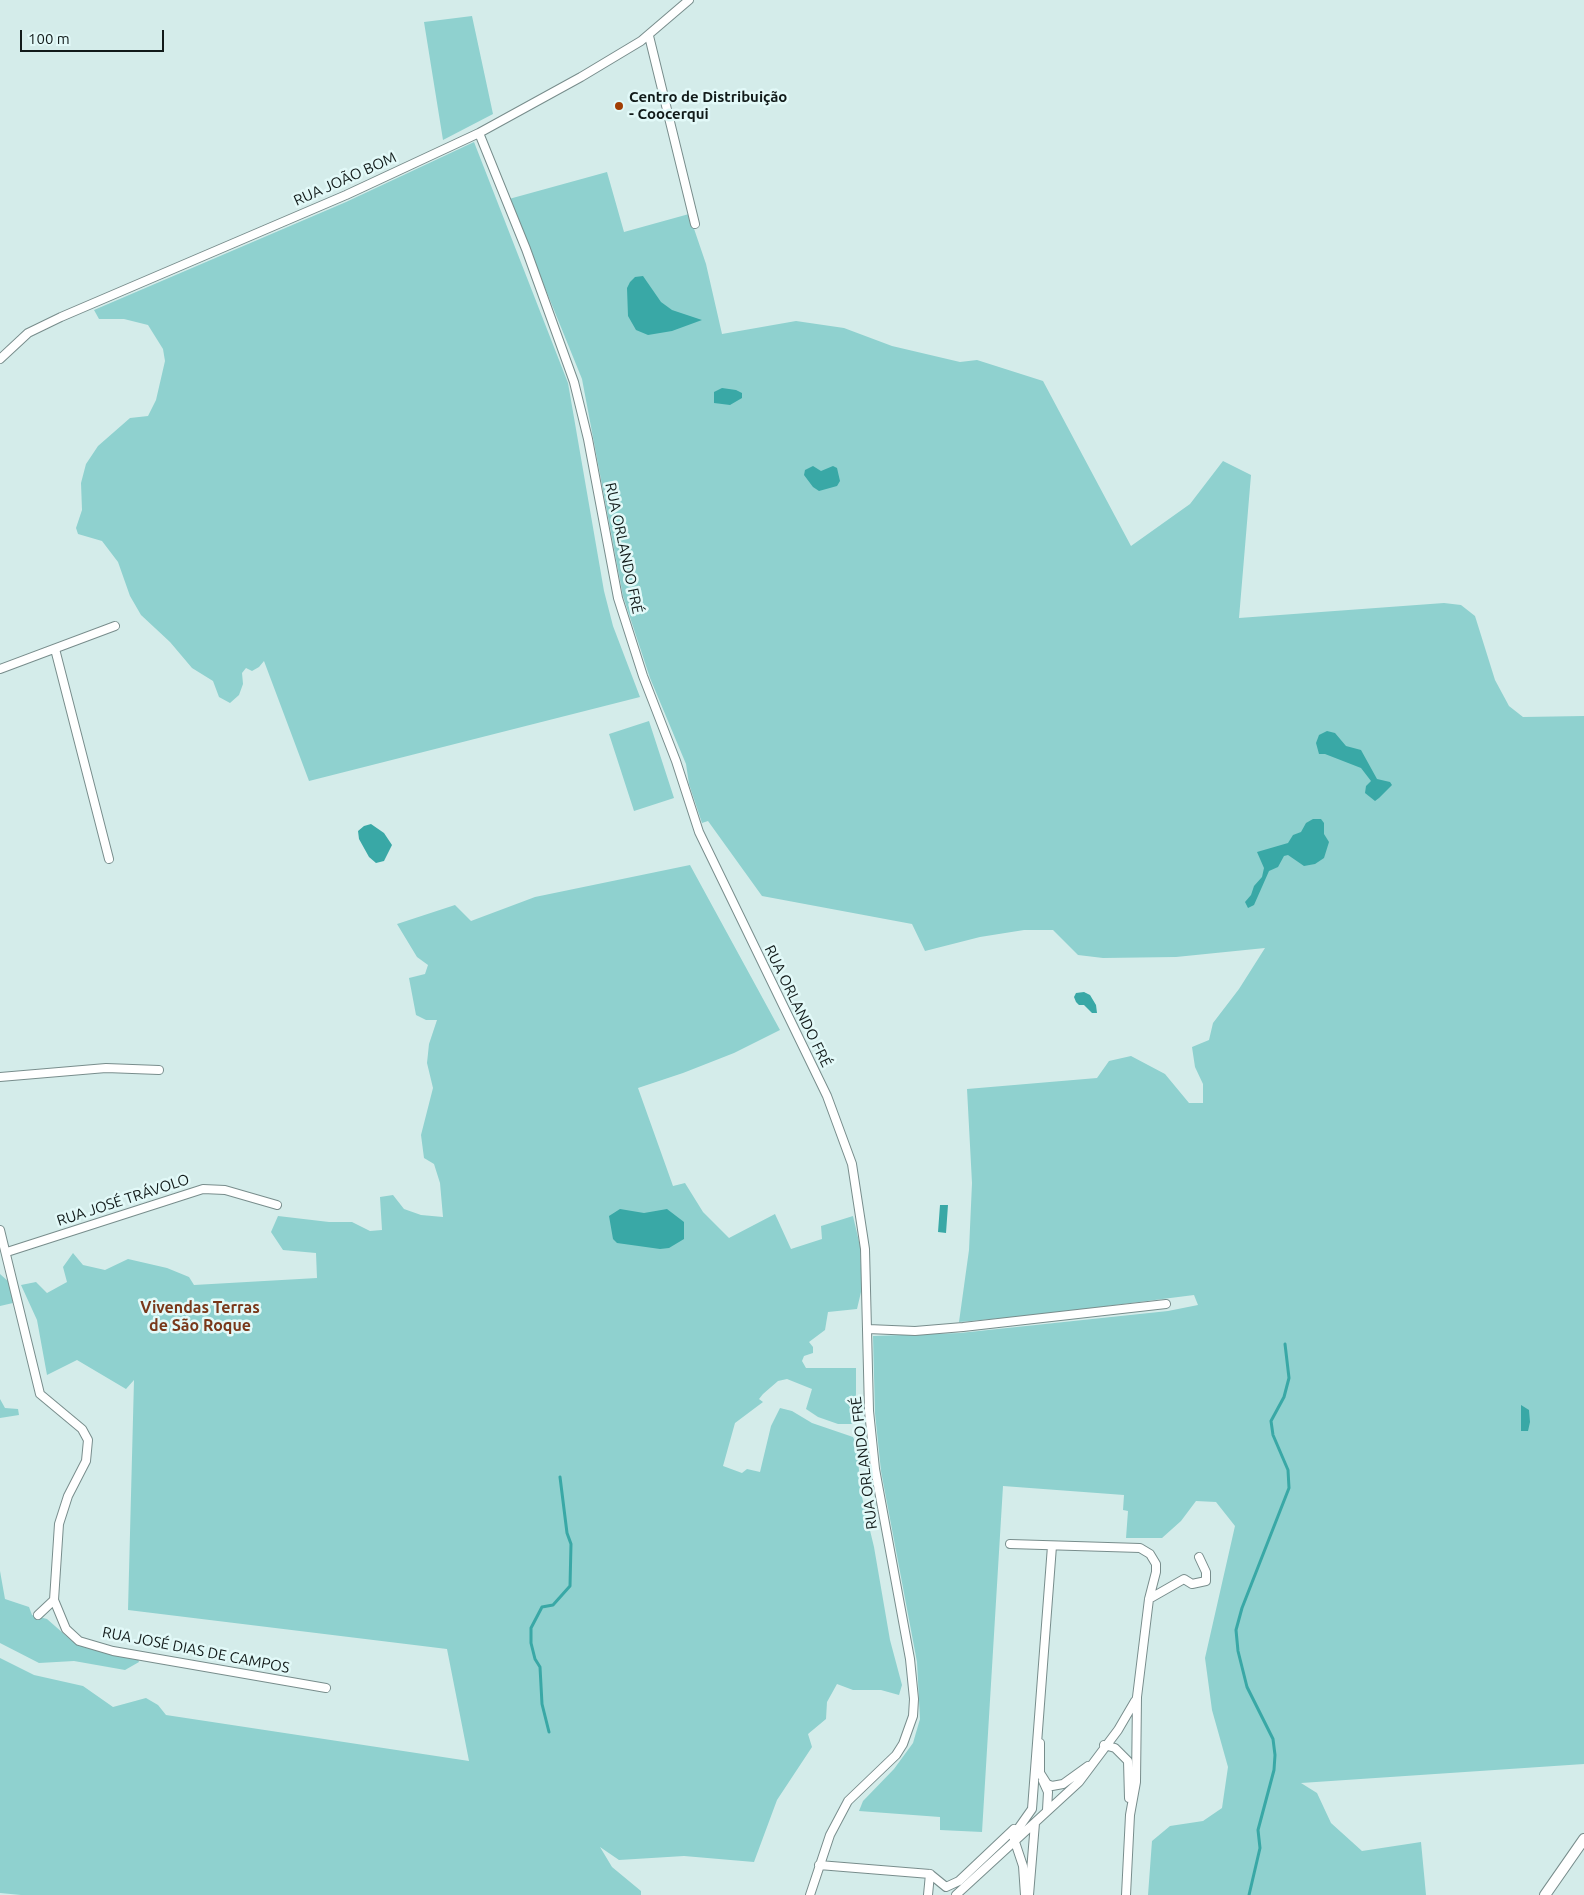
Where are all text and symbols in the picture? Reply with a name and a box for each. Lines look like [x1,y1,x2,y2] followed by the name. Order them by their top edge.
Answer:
[22,20,166,52] scale bar
[28,30,70,47] text: 100 m
[629,88,787,123] place label: Centro de Distribuição - Coocerqui
[613,100,625,112] marker: Centro de Distribuição - Coocerqui
[291,148,399,210] street label: RUA JOÃO BOM
[601,481,647,615] street label: RUA ORLANDO FRÉ
[761,942,835,1070] street label: RUA ORLANDO FRÉ
[54,1170,192,1230] street label: RUA JOSÉ TRÁVOLO
[140,1298,260,1336] district label: Vivendas Terras de São Roque
[847,1396,881,1530] street label: RUA ORLANDO FRÉ
[101,1623,291,1677] street label: RUA JOSÉ DIAS DE CAMPOS

